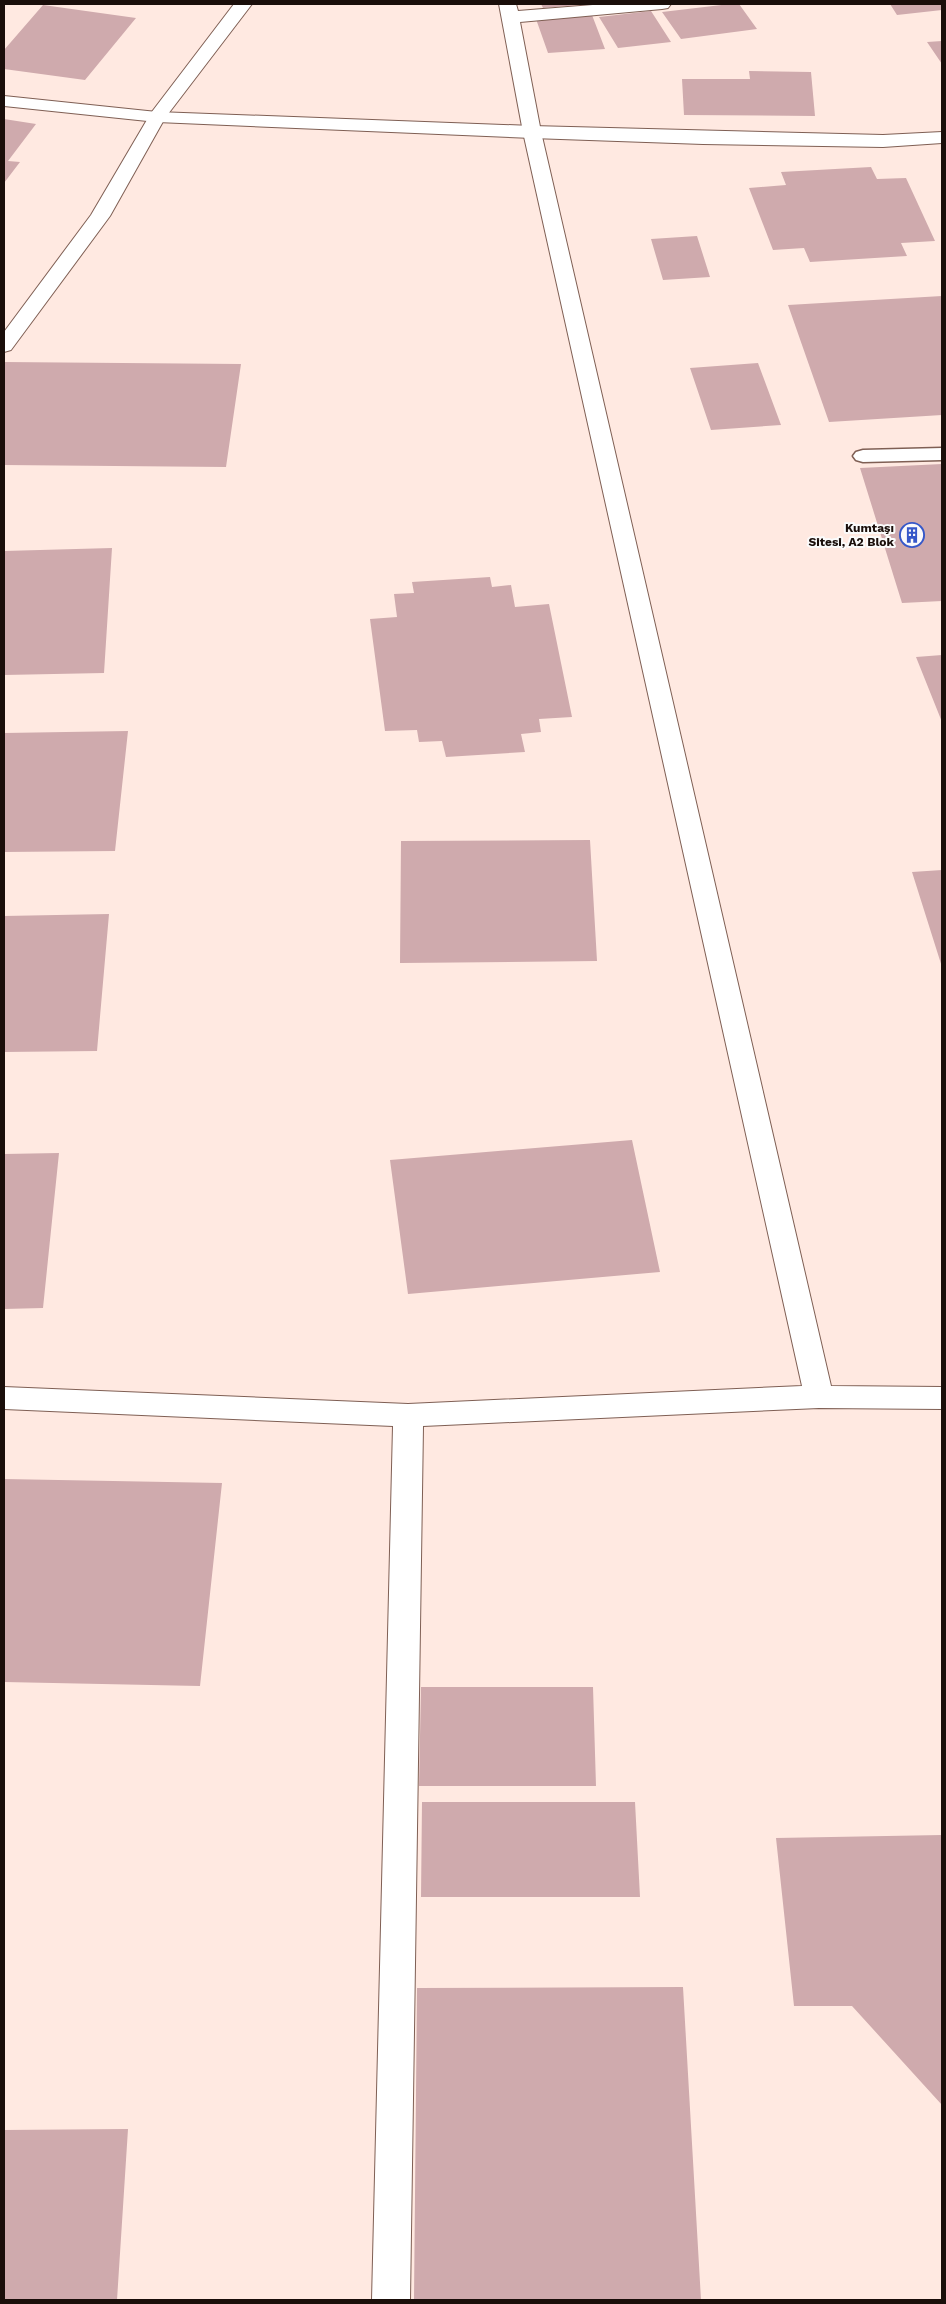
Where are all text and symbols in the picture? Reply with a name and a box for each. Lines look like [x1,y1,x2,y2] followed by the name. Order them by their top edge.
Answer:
[809,521,895,549] place label: Kumtaşı Sitesi, A2 Blok
[899,522,925,548] building icon: Kumtaşı Sitesi, A2 Blok

